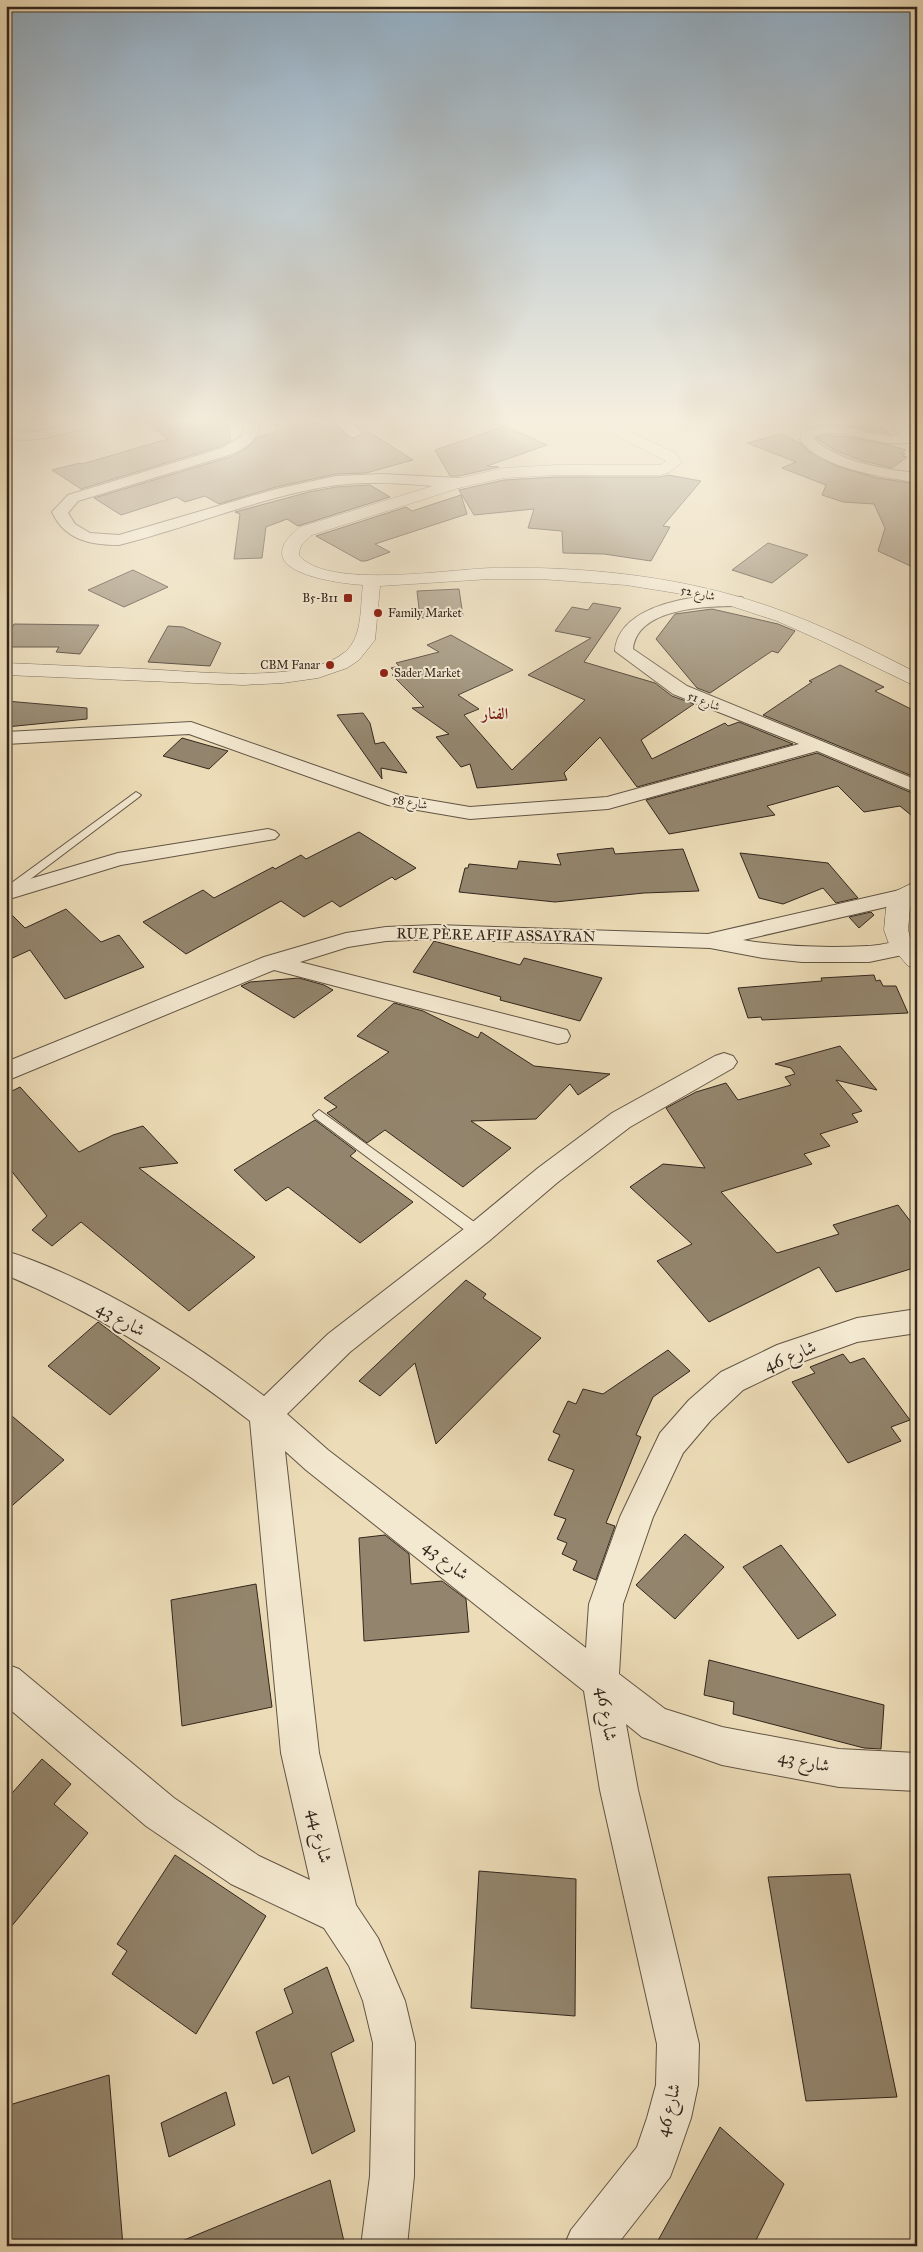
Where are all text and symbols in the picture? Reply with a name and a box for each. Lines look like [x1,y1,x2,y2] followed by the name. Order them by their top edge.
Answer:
[679,583,717,607] street label: شارع 52
[302,591,338,605] place label: B5-B11
[342,592,354,604] marker: B5-B11
[388,606,463,620] place label: Family Market
[372,607,384,619] marker: Family Market
[260,658,321,672] place label: CBM Fanar
[324,659,336,671] marker: CBM Fanar
[394,666,461,680] place label: Sader Market
[378,667,390,679] marker: Sader Market
[684,688,722,718] street label: شارع 51
[480,704,508,723] district label: الفنار
[391,792,429,816] street label: شارع 58
[396,923,596,946] street label: RUE PÈRE AFIF ASSAYRAN
[91,1297,149,1345] street label: شارع 43
[761,1336,821,1380] street label: شارع 46
[416,1535,473,1588] street label: شارع 43
[588,1685,622,1743] street label: شارع 46
[775,1745,832,1781] street label: شارع 43
[299,1807,337,1866] street label: شارع 44
[651,2081,689,2140] street label: شارع 46

